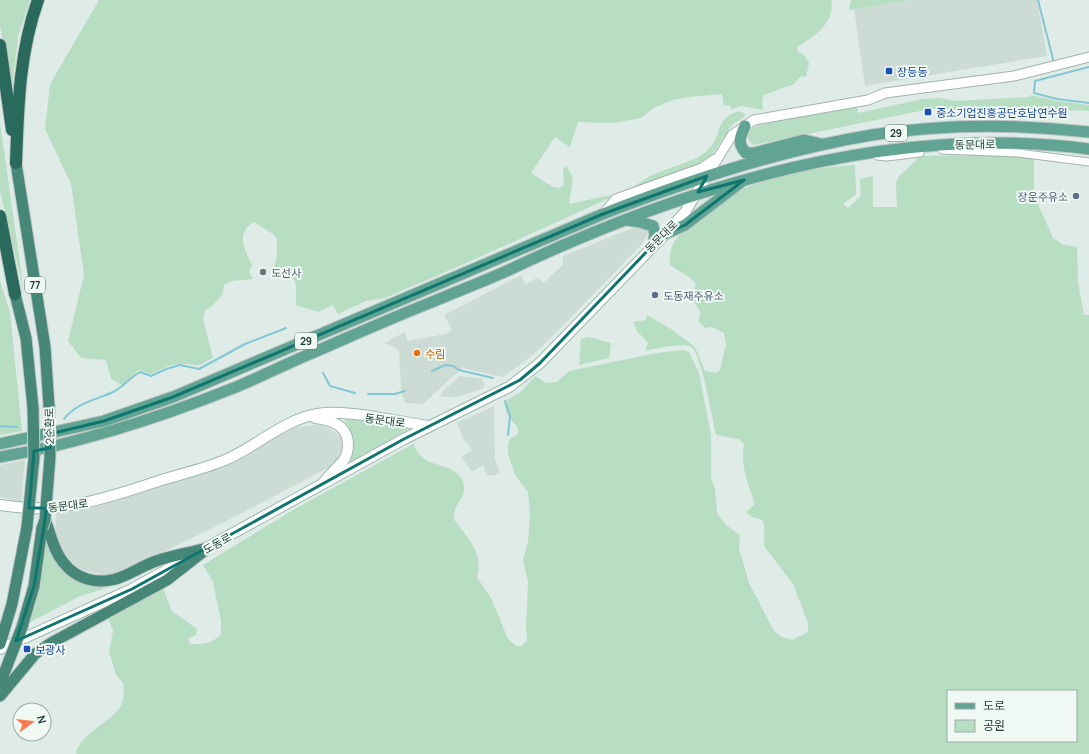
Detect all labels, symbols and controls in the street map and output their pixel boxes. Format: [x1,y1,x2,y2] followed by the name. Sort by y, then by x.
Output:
[897,64,927,79] place label: 장등동
[884,66,894,76] marker: 장등동
[936,105,1068,120] place label: 중소기업진흥공단호남연수원
[923,107,933,117] marker: 중소기업진흥공단호남연수원
[885,125,907,141] road number: 29
[955,136,995,152] street label: 동문대로
[1017,189,1068,204] place label: 장운주유소
[1071,191,1081,201] marker: 장운주유소
[641,216,681,256] street label: 동문대로
[271,265,301,280] place label: 도선사
[258,267,268,277] marker: 도선사
[25,277,45,293] road number: 77
[663,288,724,303] place label: 도동재주유소
[650,290,660,300] marker: 도동재주유소
[295,333,317,349] road number: 29
[425,346,445,361] place label: 수림
[412,348,422,358] marker: 수림
[41,408,57,444] street label: 2순환로
[364,410,406,430] street label: 동문대로
[47,495,89,515] street label: 동문대로
[200,529,234,557] street label: 도동로
[35,642,65,657] place label: 보광사
[22,644,32,654] marker: 보광사
[947,690,1077,742] legend
[983,697,1005,714] text: 도로
[12,702,52,742] north arrow
[34,714,50,725] text: N
[983,717,1005,734] text: 공원

